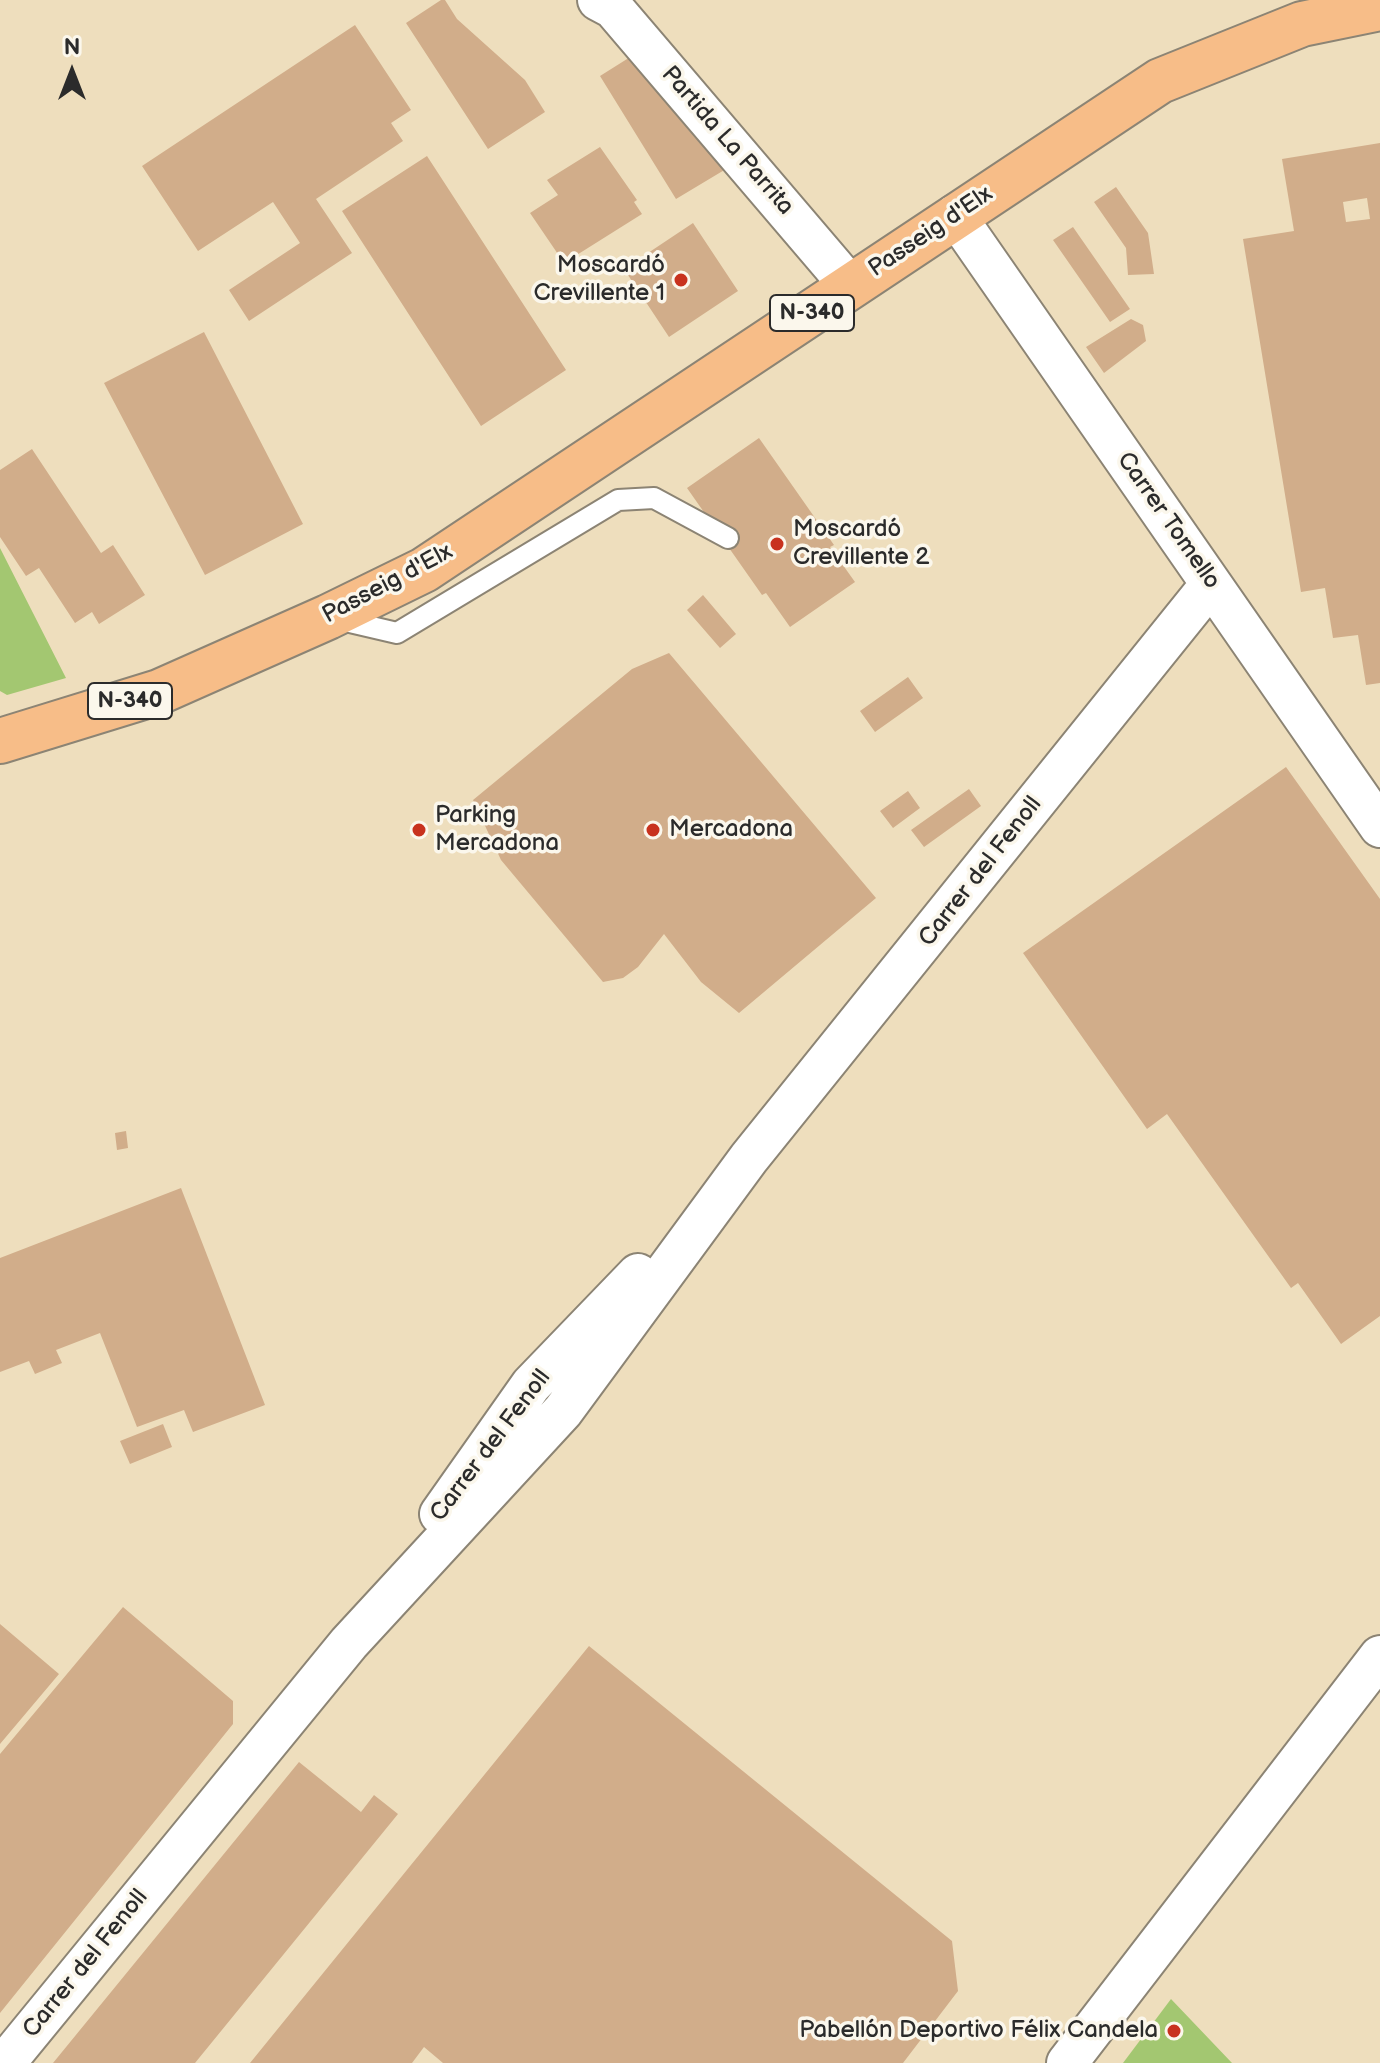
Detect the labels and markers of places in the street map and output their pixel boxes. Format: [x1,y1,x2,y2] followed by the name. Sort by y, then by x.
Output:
[534,252,665,308] place label: Moscardó Crevillente 1
[672,271,690,289] marker: Moscardó Crevillente 1
[793,516,929,572] place label: Moscardó Crevillente 2
[768,535,786,553] marker: Moscardó Crevillente 2
[435,802,559,858] place label: Parking Mercadona
[669,816,793,844] place label: Mercadona
[410,821,428,839] marker: Parking Mercadona
[644,821,662,839] marker: Mercadona
[799,2017,1158,2045] place label: Pabellón Deportivo Félix Candela
[1165,2022,1183,2040] marker: Pabellón Deportivo Félix Candela

